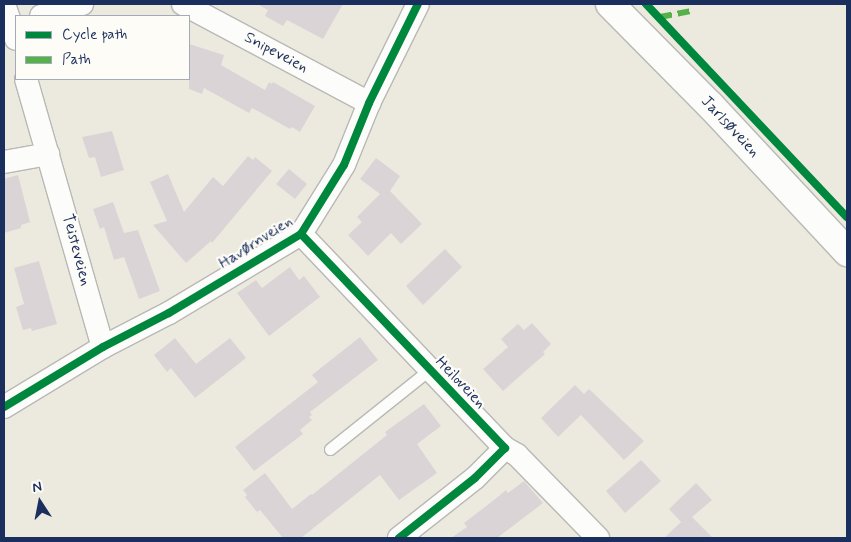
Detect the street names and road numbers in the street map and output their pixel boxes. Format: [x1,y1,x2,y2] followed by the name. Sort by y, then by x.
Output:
[241,28,311,78] street label: Snipeveien
[697,92,763,162] street label: Jarlsøveien
[57,212,95,288] street label: Teisteveien
[216,212,296,274] street label: Havørnveien
[431,353,489,413] street label: Heiloveien

